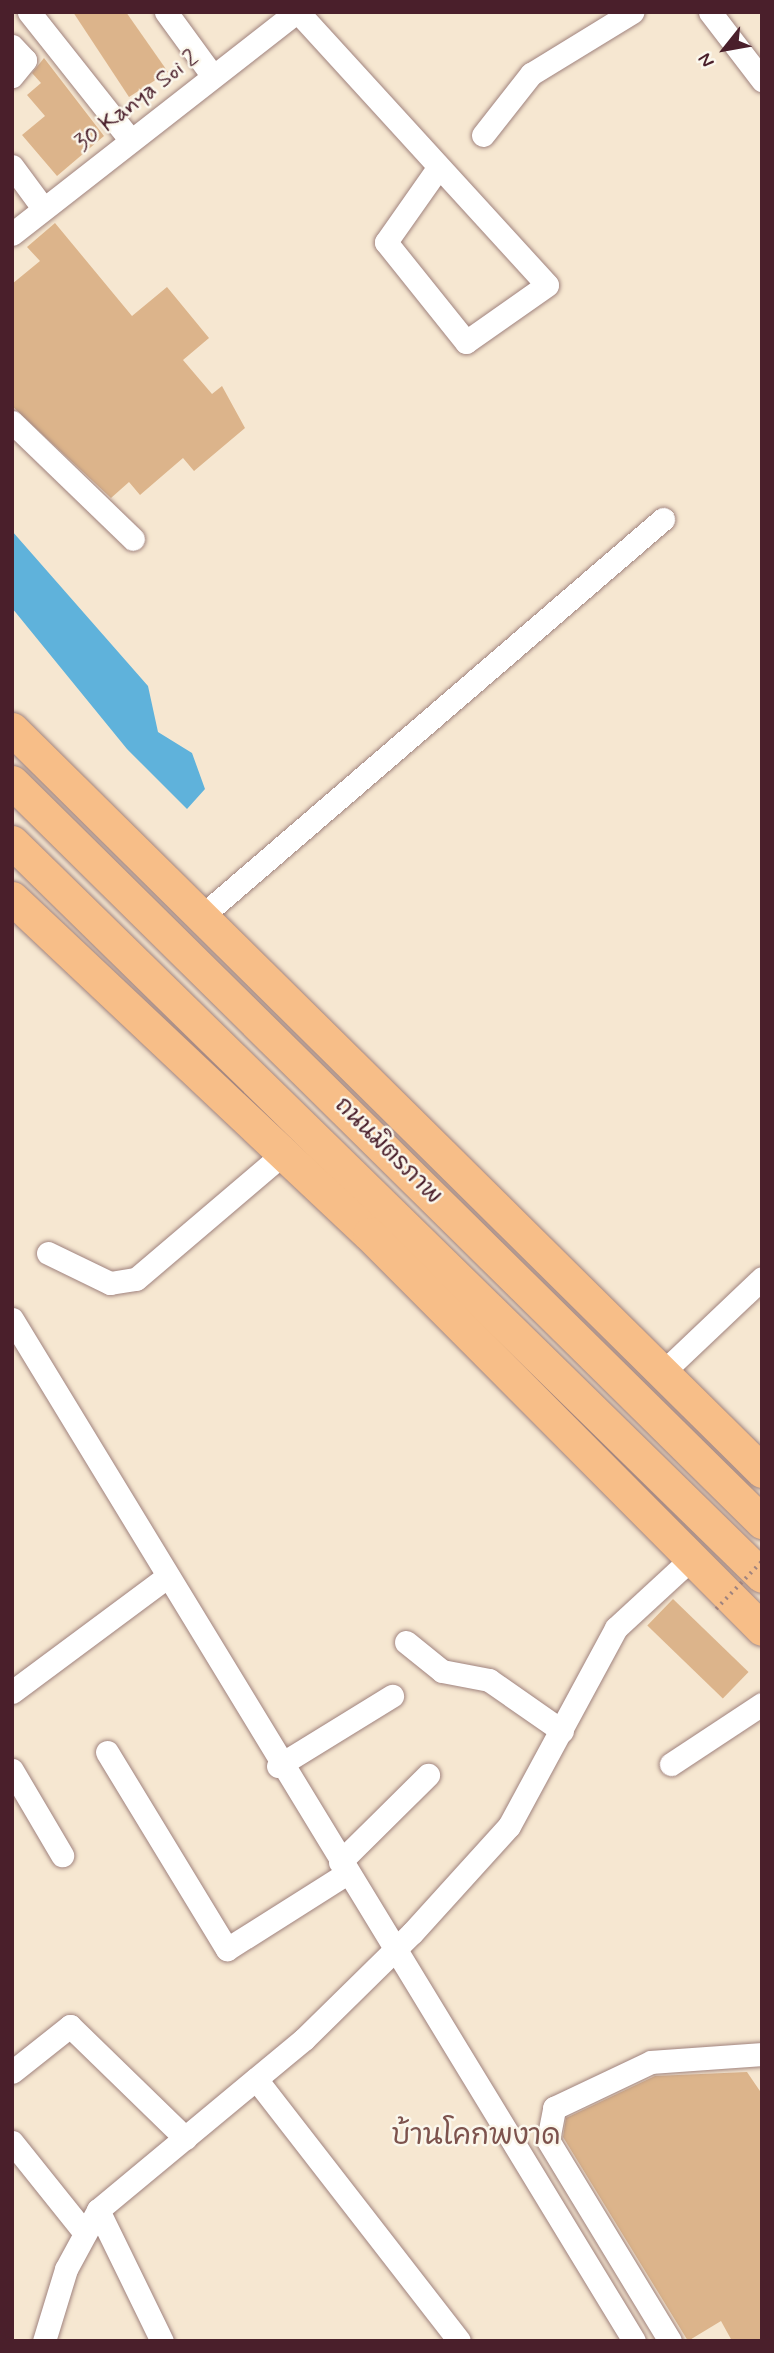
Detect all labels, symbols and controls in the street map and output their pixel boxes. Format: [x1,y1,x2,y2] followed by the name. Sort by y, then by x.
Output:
[690,14,760,84] north arrow
[69,43,205,159] street label: 30 Kanya Soi 2
[693,48,721,72] text: N
[328,1091,448,1211] street label: ถนนมิตรภาพ
[392,2120,560,2154] district label: บ้านโคกพงาด

